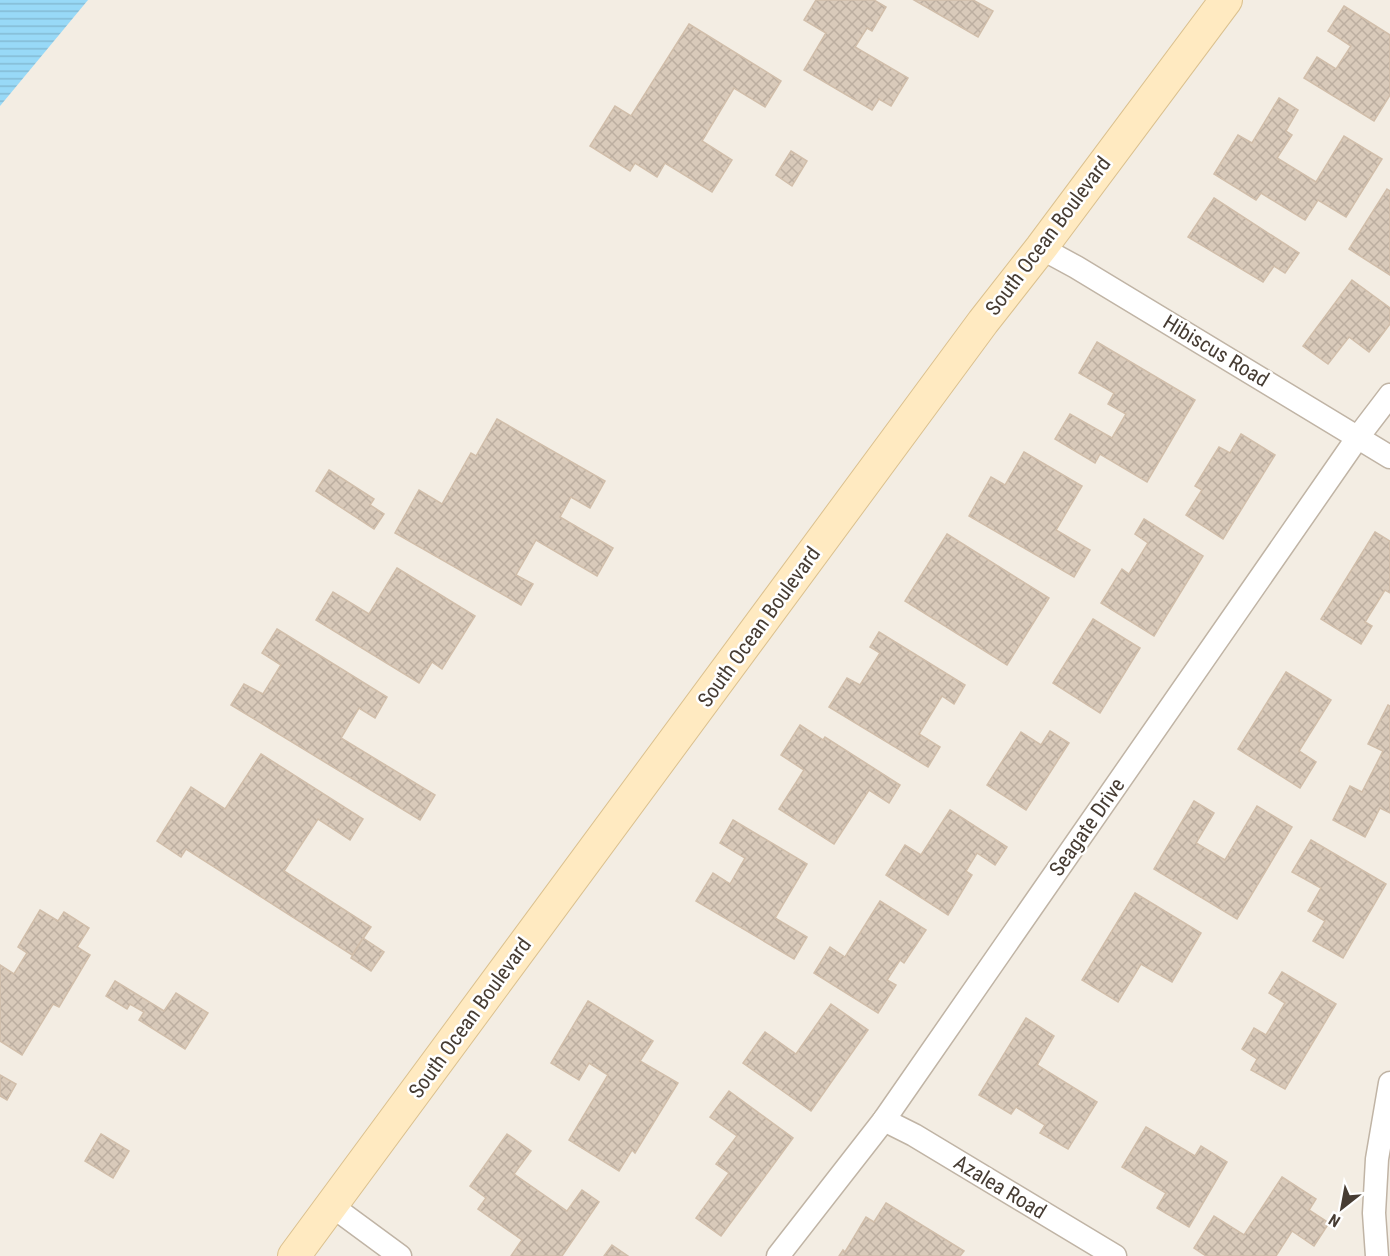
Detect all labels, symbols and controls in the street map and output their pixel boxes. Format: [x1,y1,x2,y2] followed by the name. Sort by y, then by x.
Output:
[981,152,1115,320] street label: South Ocean Boulevard
[1159,310,1273,392] street label: Hibiscus Road
[693,542,825,712] street label: South Ocean Boulevard
[1044,773,1130,881] street label: Seagate Drive
[404,933,536,1103] street label: South Ocean Boulevard
[950,1150,1050,1224] street label: Azalea Road
[1312,1178,1372,1238] north arrow
[1325,1210,1344,1231] text: N

